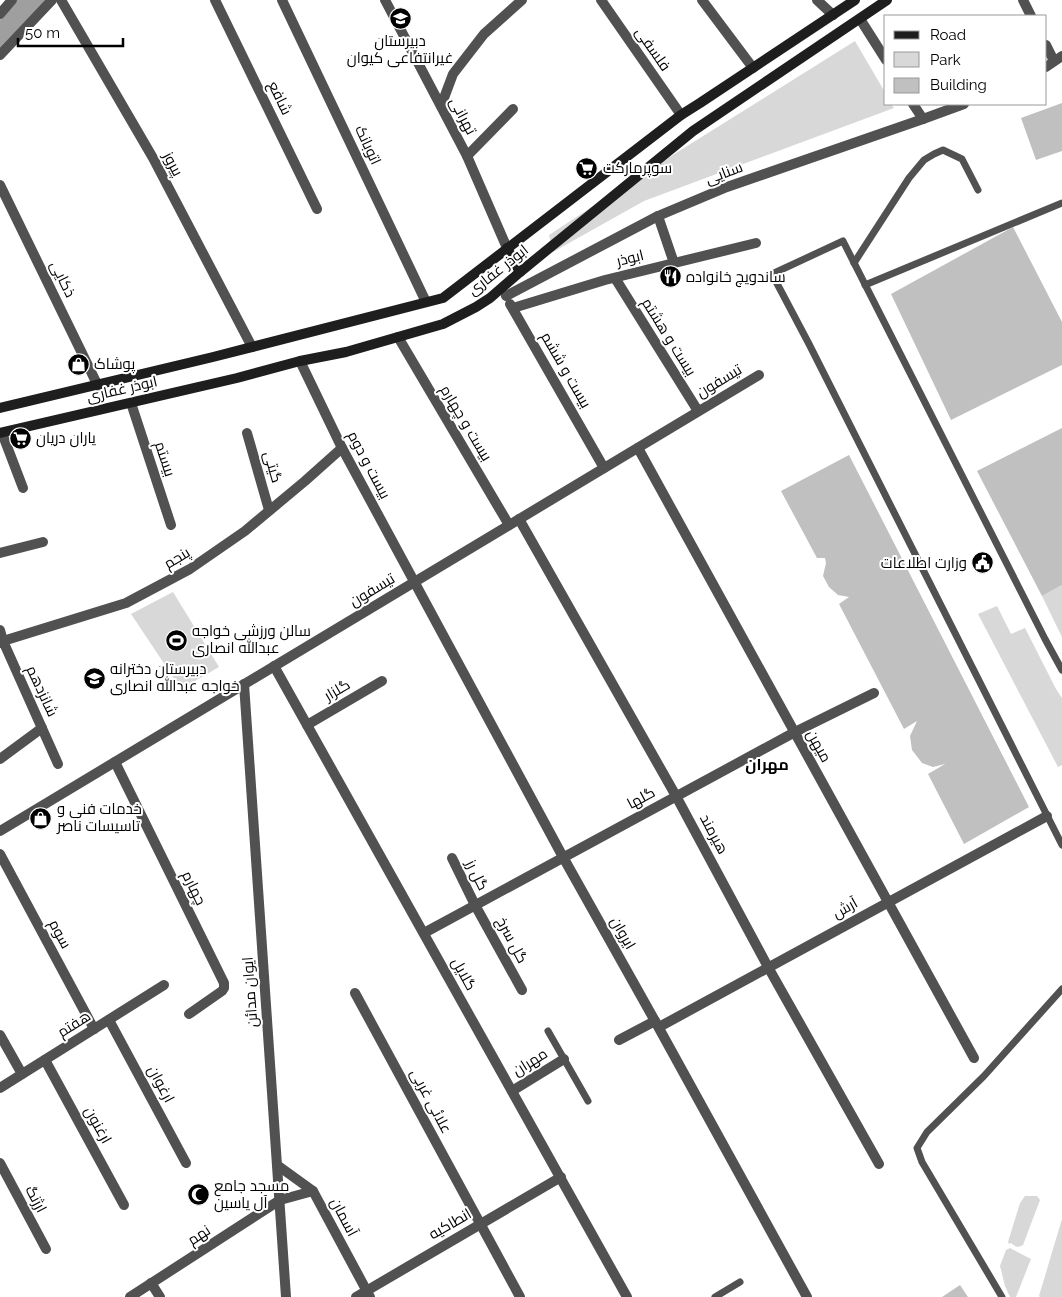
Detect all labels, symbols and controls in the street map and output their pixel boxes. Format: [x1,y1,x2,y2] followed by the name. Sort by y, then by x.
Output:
[388,6,412,30] school or university icon: دبیرستان غیرانتفاعی کیوان
[18,15,122,47] scale bar
[884,15,1047,105] legend
[25,24,60,42] text: 50 m
[631,24,675,75] street label: فلسفی
[930,26,966,44] text: Road
[347,32,453,68] place label: دبیرستان غیرانتفاعی کیوان
[930,51,961,69] text: Park
[930,76,987,94] text: Building
[262,78,296,119] street label: شافع
[445,94,480,138] street label: تهرانی
[351,122,385,168] street label: اتوبانک
[158,148,187,180] street label: پیروز
[575,156,599,180] supermarket icon: سوپرمارکت
[703,158,746,189] street label: سنایی
[603,159,672,178] place label: سوپرمارکت
[464,241,533,300] street label: ابوذر غفاری
[613,246,646,270] street label: ابوذر
[46,258,79,301] street label: ذکایی
[658,265,682,289] restaurant icon: ساندویچ خانواده
[686,268,786,288] place label: ساندویچ خانواده
[637,295,700,380] street label: بیست و هشتم
[536,329,595,412] street label: بیست و ششم
[66,352,90,376] shop icon: پوشاک
[94,355,135,374] place label: پوشاک
[693,361,745,402] street label: تیسفون
[85,372,159,407] street label: ابوذر غفاری
[435,382,496,465] street label: بیست و چهارم
[8,426,32,450] supermarket icon: یاران دریان
[343,428,394,502] street label: بیست و دوم
[36,429,96,448] place label: یاران دریان
[150,439,179,479] street label: بیستم
[259,449,286,485] street label: گیتی
[161,543,194,574] street label: پنجم
[971,551,995,575] public building icon: وزارت اطلاعات
[881,554,967,572] place label: وزارت اطلاعات
[346,570,398,611] street label: تیسفون
[192,622,311,658] place label: سالن ورزشی خواجه عبدالله انصاری
[164,628,188,652] sports icon: سالن ورزشی خواجه عبدالله انصاری
[110,660,239,696] place label: دبیرستان دخترانه خواجه عبدالله انصاری
[21,663,62,720] street label: شانزدهم
[82,666,106,690] school or university icon: دبیرستان دخترانه خواجه عبدالله انصاری
[320,675,353,705] street label: گلزار
[802,727,835,766] street label: میهن
[745,755,789,774] district label: مهران
[624,783,659,814] street label: گلها
[56,800,142,835] place label: خدمات فنی و تاسیسات ناصر
[29,806,53,830] shop icon: خدمات فنی و تاسیسات ناصر
[696,811,732,857] street label: هیرمند
[460,856,492,894] street label: گل رز
[177,868,210,909] street label: چهارم
[829,894,861,923] street label: آرش
[606,913,639,953] street label: ایروان
[491,914,532,967] street label: گل سرخ
[44,916,75,952] street label: سوم
[447,954,480,994] street label: گلایل
[239,956,262,1028] street label: ایوان مدائن
[54,1007,94,1042] street label: هفتم
[509,1044,551,1081] street label: مهران
[143,1062,178,1106] street label: ارغوان
[406,1066,456,1137] street label: علائی غربی
[80,1103,116,1147] street label: ارغنون
[214,1177,289,1213] place label: مسجد جامع آل یاسین
[21,1182,51,1216] street label: ارژنگ
[186,1183,210,1207] mosque icon: مسجد جامع آل یاسین
[326,1195,362,1240] street label: آسمان
[426,1205,474,1243] street label: انطاکیه
[184,1221,214,1250] street label: نهم

